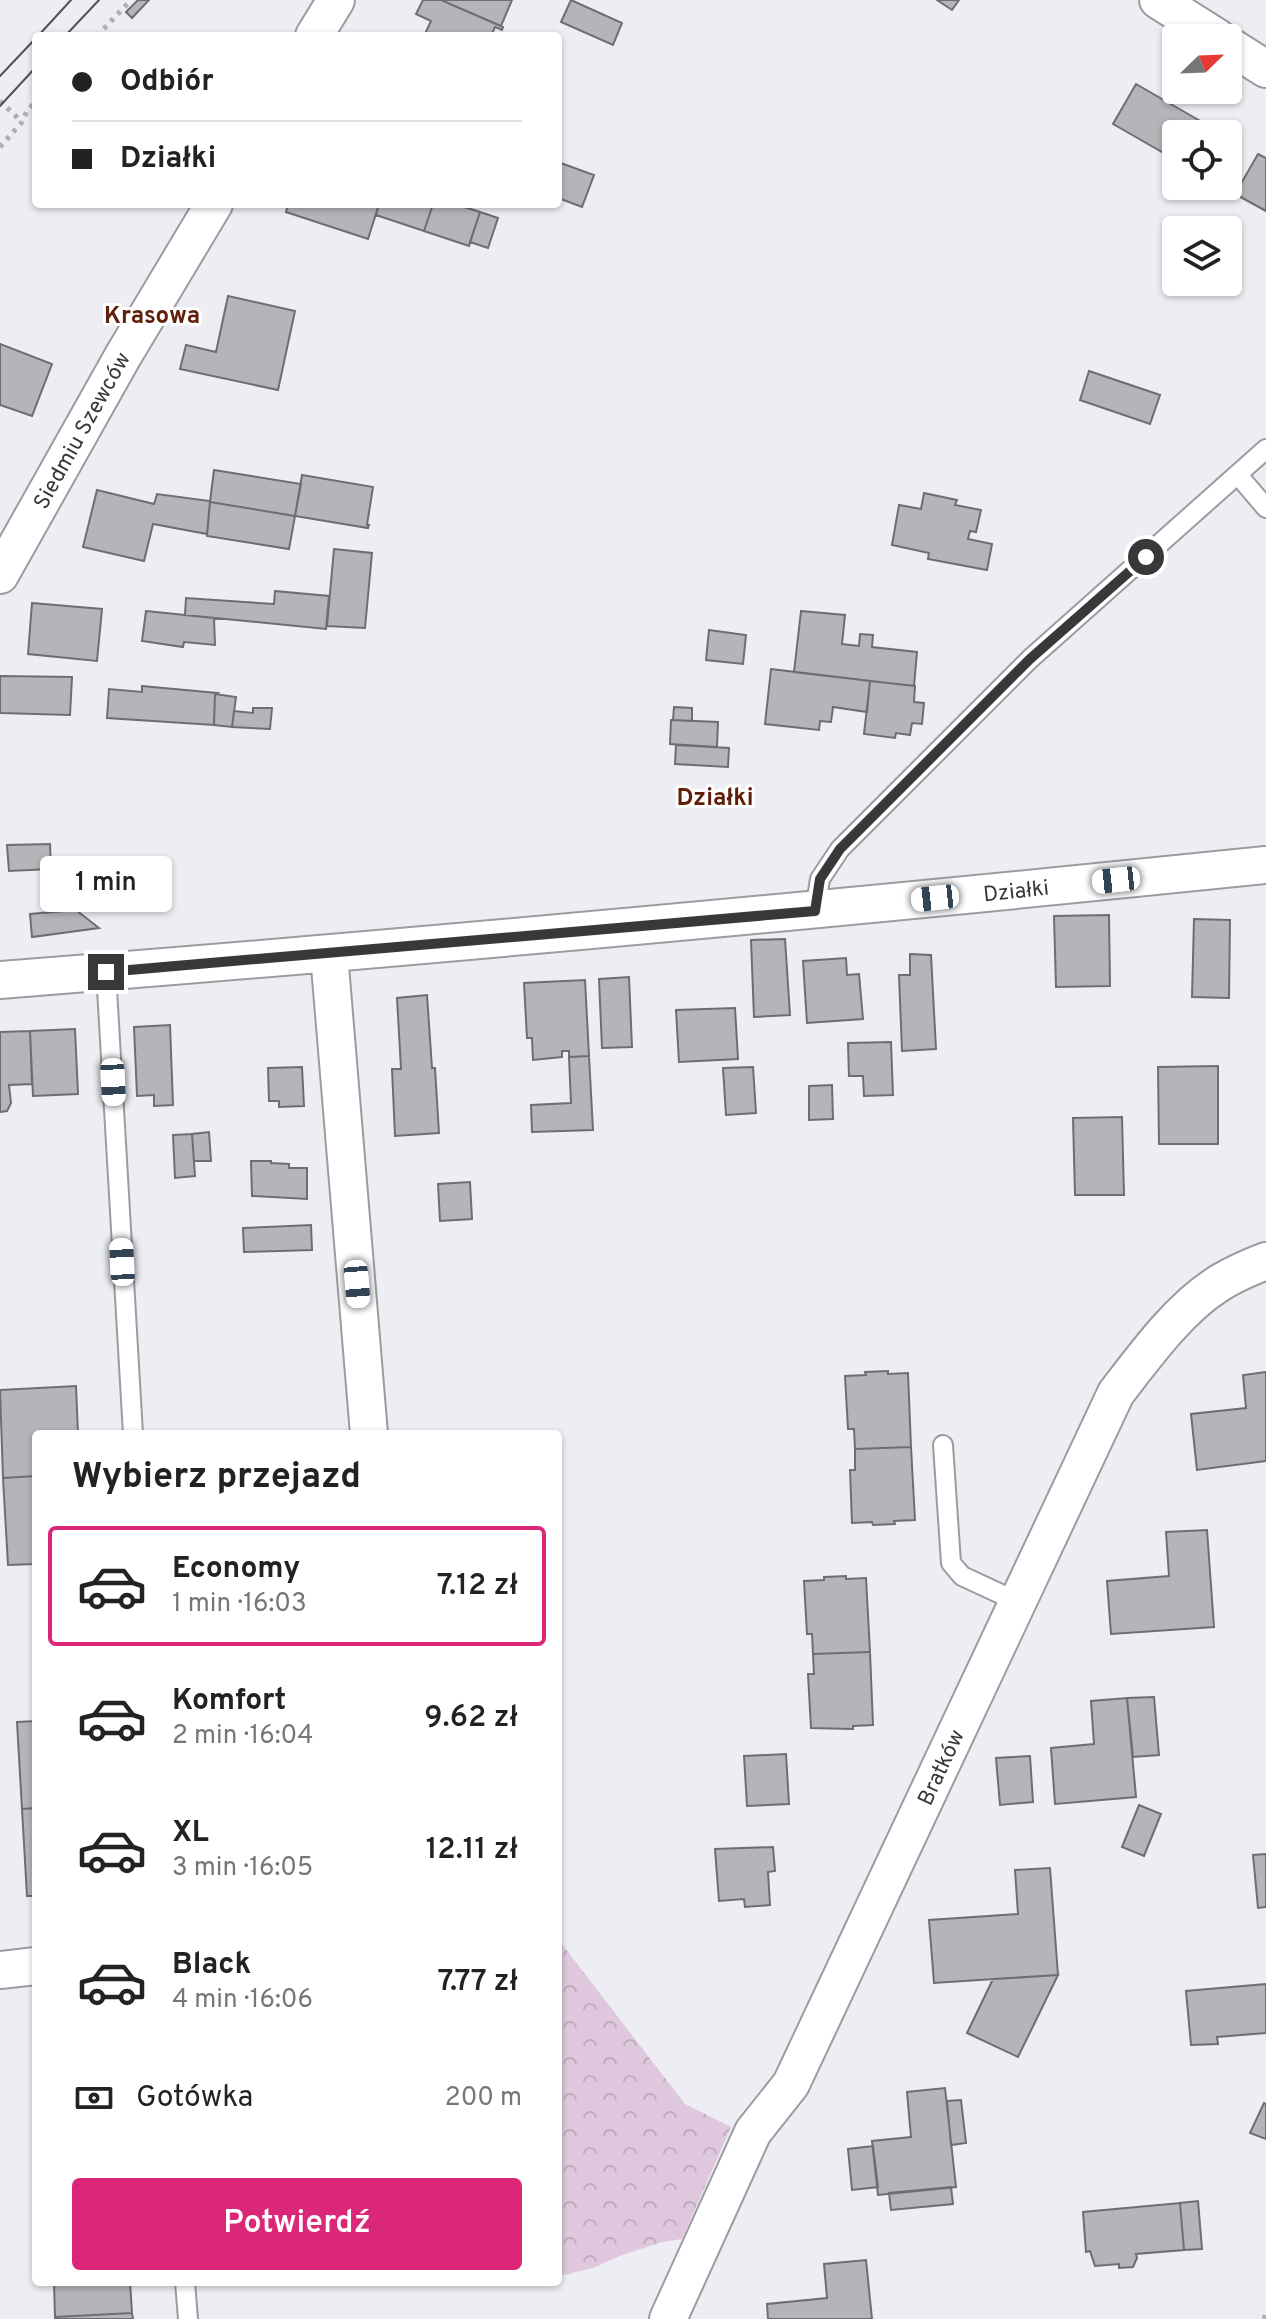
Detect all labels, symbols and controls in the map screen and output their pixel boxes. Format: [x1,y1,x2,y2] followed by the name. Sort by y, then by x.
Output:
[1162,24,1242,104] north arrow
[1162,24,1242,296] map controls
[120,64,214,101] text: Odbiór
[1162,120,1242,200] button: locate
[120,141,216,178] text: Działki
[1162,216,1242,296] button: layers
[104,302,200,332] district label: Krasowa
[29,348,138,515] street label: Siedmiu Szewców
[1128,539,1164,575] route start
[676,784,754,814] district label: Działki
[40,856,172,912] callout: 1 min
[1091,866,1141,894] car
[75,867,137,900] text: 1 min
[982,876,1050,909] street label: Działki
[910,884,960,912] car
[88,954,124,990] route end
[100,1057,126,1107] car
[109,1237,135,1287] car
[343,1259,371,1309] car
[72,1455,361,1501] text: Wybierz przejazd
[76,1550,148,1622] icon: car
[172,1551,300,1588] text: Economy
[437,1568,518,1605] text: 7.12 zł
[172,1588,307,1621] text: 1 min · 16:03
[76,1682,148,1754] icon: car
[172,1683,286,1720] text: Komfort
[424,1700,518,1737] text: 9.62 zł
[172,1720,313,1753] text: 2 min · 16:04
[913,1726,972,1810] street label: Bratków
[76,1814,148,1886] icon: car
[172,1815,209,1852] text: XL
[426,1832,518,1869] text: 12.11 zł
[172,1852,313,1885] text: 3 min · 16:05
[76,1946,148,2018] icon: car
[172,1947,251,1984] text: Black
[438,1964,518,2001] text: 7.77 zł
[172,1984,313,2017] text: 4 min · 16:06
[72,2076,116,2120] icon: cash
[136,2080,253,2117] text: Gotówka
[445,2082,522,2115] text: 200 m
[72,2178,522,2270] button: Potwierdź

